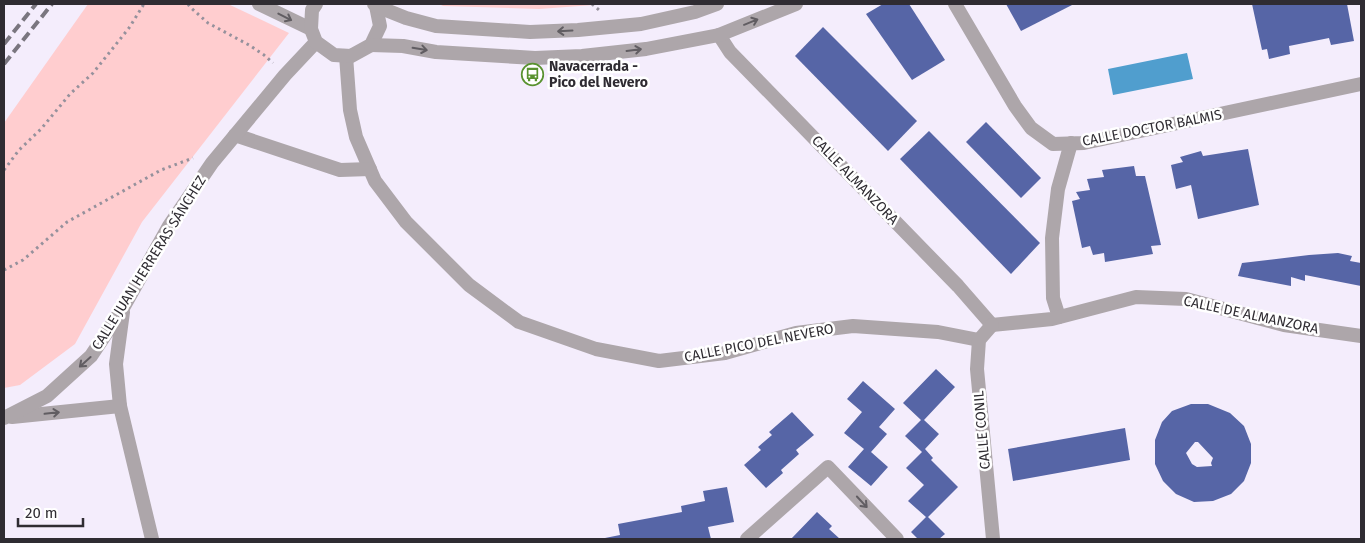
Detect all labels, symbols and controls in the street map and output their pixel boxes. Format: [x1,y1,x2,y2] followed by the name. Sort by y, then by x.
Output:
[277,12,292,22] one-way arrow
[743,17,758,26] one-way arrow
[558,26,574,35] one-way arrow
[411,44,427,54] one-way arrow
[626,45,642,55] one-way arrow
[549,58,648,91] place label: Navacerrada - Pico del Nevero
[521,62,545,86] bus stop icon: Navacerrada - Pico del Nevero
[1081,106,1224,150] street label: CALLE DOCTOR BALMIS
[808,132,902,228] street label: CALLE ALMANZORA
[87,172,210,353] street label: CALLE JUAN HERRERAS SÁNCHEZ
[1182,292,1320,338] street label: CALLE DE ALMANZORA
[683,320,835,366] street label: CALLE PICO DEL NEVERO
[78,356,91,368] one-way arrow
[970,390,994,470] street label: CALLE CONIL
[44,408,60,418] one-way arrow
[18,496,82,528] scale bar
[856,496,868,508] one-way arrow
[25,504,58,522] text: 20 m

